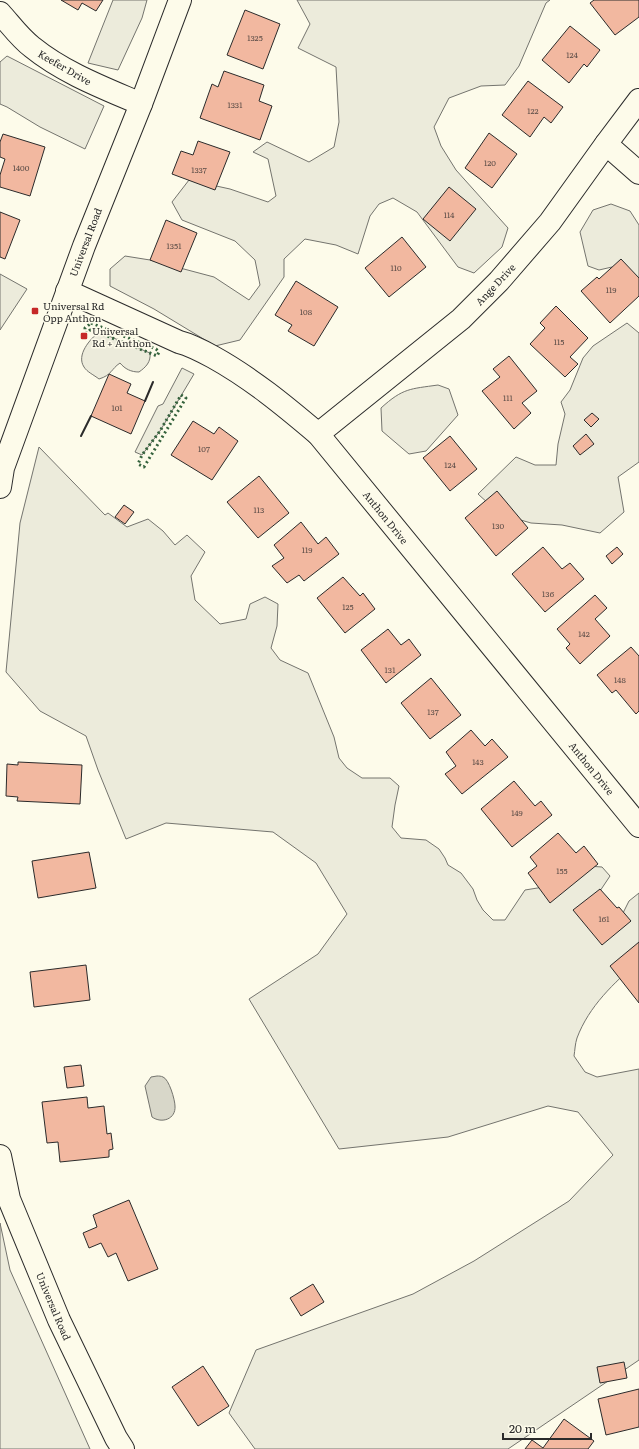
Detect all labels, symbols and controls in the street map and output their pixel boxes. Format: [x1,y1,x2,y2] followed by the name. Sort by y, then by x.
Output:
[247,32,263,43] house number: 1325
[35,46,95,88] street label: Keefer Drive
[566,49,578,60] house number: 124
[228,99,243,110] house number: 1331
[527,105,539,116] house number: 122
[484,157,496,168] house number: 120
[13,162,30,173] house number: 1400
[191,164,207,175] house number: 1337
[65,205,105,279] street label: Universal Road
[444,209,455,220] house number: 114
[167,240,182,251] house number: 1351
[472,260,518,308] street label: Ange Drive
[390,262,402,273] house number: 110
[606,284,616,295] house number: 119
[43,298,104,325] place label: Universal Rd Opp Anthon
[30,306,40,316] marker: Universal Rd Opp Anthon
[300,306,313,317] house number: 108
[92,323,152,350] place label: Universal Rd + Anthon
[79,331,89,341] marker: Universal Rd + Anthon
[554,336,564,347] house number: 115
[503,392,514,403] house number: 111
[111,402,123,413] house number: 101
[198,443,210,454] house number: 107
[444,459,456,470] house number: 124
[360,487,412,547] street label: Anthon Drive
[254,504,264,515] house number: 113
[492,520,504,531] house number: 130
[302,544,312,555] house number: 119
[542,588,555,599] house number: 136
[342,601,354,612] house number: 125
[578,628,590,639] house number: 142
[385,664,396,675] house number: 131
[614,674,626,685] house number: 148
[427,706,439,717] house number: 137
[566,738,618,798] street label: Anthon Drive
[472,756,484,767] house number: 143
[511,807,523,818] house number: 149
[556,865,568,876] house number: 155
[599,913,610,924] house number: 161
[33,1270,75,1342] street label: Universal Road
[503,1415,591,1441] scale bar
[509,1419,536,1437] text: 20 m

